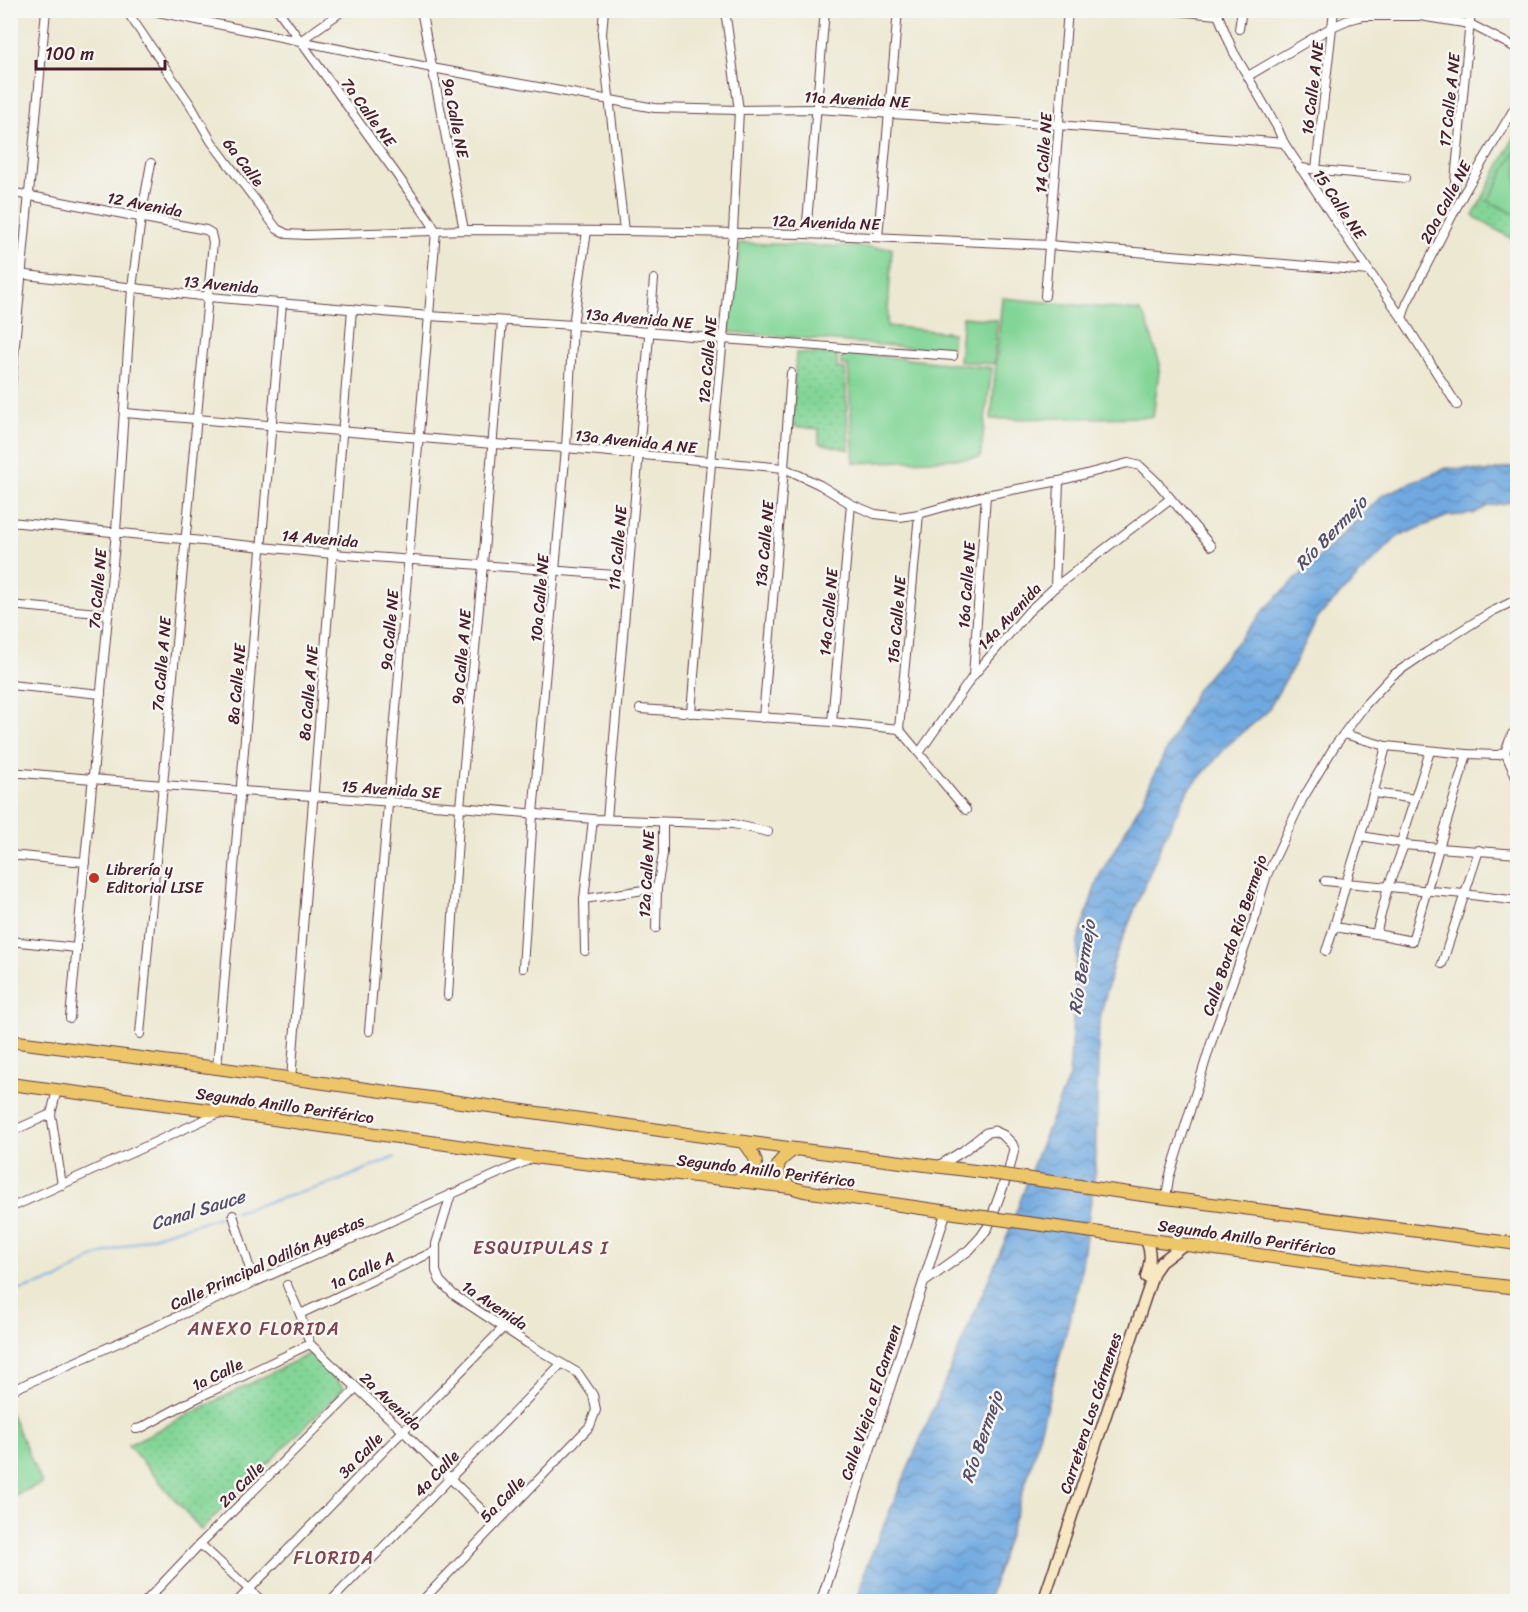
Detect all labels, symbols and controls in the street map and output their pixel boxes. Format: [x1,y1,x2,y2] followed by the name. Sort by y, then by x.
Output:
[36,33,165,71] scale bar
[45,38,94,70] text: 100 m
[1292,38,1333,137] street label: 16 Calle A NE
[1430,51,1469,148] street label: 17 Calle A NE
[333,71,405,154] street label: 7a Calle NE
[434,75,478,162] street label: 9a Calle NE
[803,82,912,117] street label: 11a Avenida NE
[1026,111,1061,194] street label: 14 Calle NE
[215,131,272,194] street label: 6a Calle
[1411,154,1480,249] street label: 20a Calle NE
[1305,163,1375,247] street label: 15 Calle NE
[105,183,185,226] street label: 12 Avenida
[771,206,882,239] street label: 12a Avenida NE
[182,267,260,302] street label: 13 Avenida
[584,299,695,338] street label: 13a Avenida NE
[689,314,726,405] street label: 12a Calle NE
[574,421,699,462] street label: 13a Avenida A NE
[1287,486,1377,578] water label: Río Bermejo
[746,498,783,589] street label: 13a Calle NE
[599,503,636,592] street label: 11a Calle NE
[280,521,359,556] street label: 14 Avenida
[949,539,984,630] street label: 16a Calle NE
[80,547,116,630] street label: 7a Calle NE
[521,552,558,643] street label: 10a Calle NE
[810,566,847,657] street label: 14a Calle NE
[878,574,915,665] street label: 15a Calle NE
[970,575,1049,657] street label: 14a Avenida
[372,587,408,672] street label: 9a Calle NE
[443,607,480,706] street label: 9a Calle A NE
[143,614,180,713] street label: 7a Calle A NE
[219,641,255,726] street label: 8a Calle NE
[290,643,327,742] street label: 8a Calle A NE
[340,772,443,808] street label: 15 Avenida SE
[630,829,663,918] street label: 12a Calle NE
[1193,851,1276,1020] street label: Calle Bordo Río Bermejo
[106,855,204,902] place label: Librería y Editorial LISE
[87,871,101,885] marker: Librería y Editorial LISE
[1059,916,1106,1016] water label: Río Bermejo
[194,1079,376,1132] street label: Segundo Anillo Periférico
[675,1145,857,1196] street label: Segundo Anillo Periférico
[147,1180,251,1239] water label: Canal Sauce
[165,1206,370,1319] street label: Calle Principal Odilón Ayestas
[1156,1211,1338,1264] street label: Segundo Anillo Periférico
[473,1232,609,1264] district label: ESQUIPULAS I
[325,1243,399,1298] street label: 1a Calle A
[456,1272,534,1338] street label: 1a Avenida
[187,1313,340,1345] district label: ANEXO FLORIDA
[832,1320,909,1484] street label: Calle Vieja a El Carmen
[1051,1328,1130,1497] street label: Carretera Los Cármenes
[187,1349,248,1399] street label: 1a Calle
[353,1364,429,1438] street label: 2a Avenida
[951,1385,1013,1487] water label: Río Bermejo
[331,1425,390,1485] street label: 3a Calle
[406,1443,467,1504] street label: 4a Calle
[211,1454,272,1515] street label: 2a Calle
[472,1469,533,1530] street label: 5a Calle
[294,1542,374,1574] district label: FLORIDA

